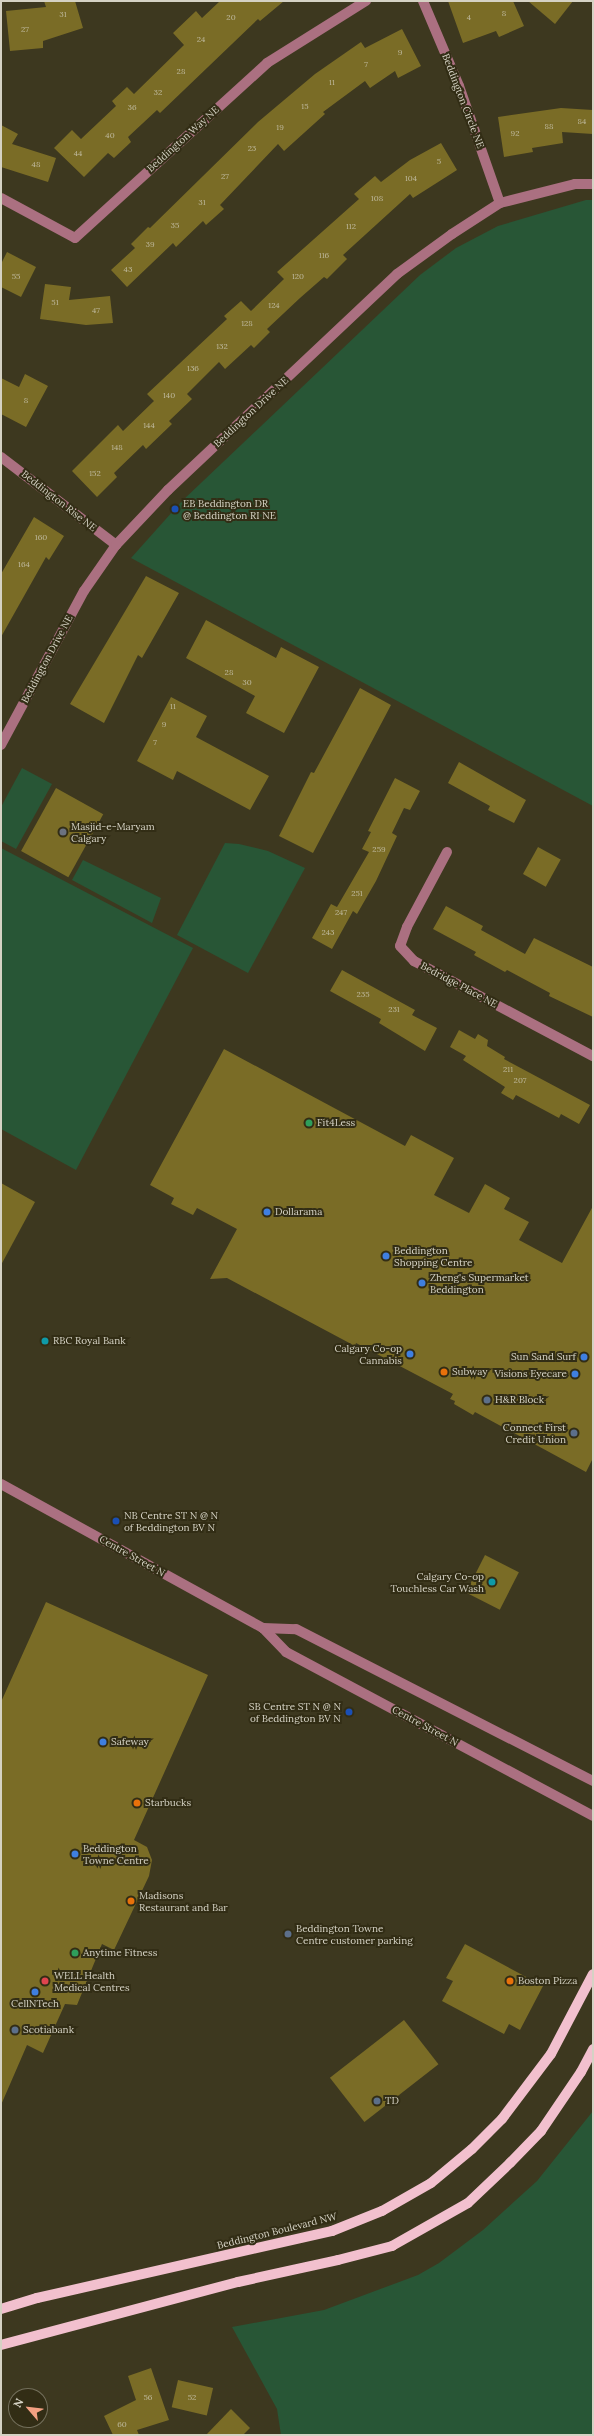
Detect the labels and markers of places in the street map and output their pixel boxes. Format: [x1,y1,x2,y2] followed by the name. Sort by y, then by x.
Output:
[183,497,276,520] place label: EB Beddington DR @ Beddington RI NE
[170,504,180,514] marker: EB Beddington DR @ Beddington RI NE
[71,820,155,844] place label: Masjid-e-Maryam Calgary
[58,827,68,837] marker: Masjid-e-Maryam Calgary
[317,1117,355,1129] place label: Fit4Less
[304,1118,314,1128] marker: Fit4Less
[275,1206,322,1218] place label: Dollarama
[262,1207,272,1217] marker: Dollarama
[394,1244,472,1268] place label: Beddington Shopping Centre
[381,1251,391,1261] marker: Beddington Shopping Centre
[430,1271,529,1294] place label: Zheng's Supermarket Beddington
[417,1278,427,1288] marker: Zheng's Supermarket Beddington
[53,1335,126,1347] place label: RBC Royal Bank
[40,1336,50,1346] marker: RBC Royal Bank
[334,1342,402,1366] place label: Calgary Co-op Cannabis
[405,1349,415,1359] marker: Calgary Co-op Cannabis
[511,1351,576,1363] place label: Sun Sand Surf
[579,1352,589,1362] marker: Sun Sand Surf
[452,1366,488,1378] place label: Subway
[439,1367,449,1377] marker: Subway
[494,1368,567,1380] place label: Visions Eyecare
[570,1369,580,1379] marker: Visions Eyecare
[495,1394,544,1406] place label: H&R Block
[482,1395,492,1405] marker: H&R Block
[503,1421,566,1444] place label: Connect First Credit Union
[569,1428,579,1438] marker: Connect First Credit Union
[124,1509,218,1532] place label: NB Centre ST N @ N of Beddington BV N
[111,1516,121,1526] marker: NB Centre ST N @ N of Beddington BV N
[390,1570,484,1594] place label: Calgary Co-op Touchless Car Wash
[487,1577,497,1587] marker: Calgary Co-op Touchless Car Wash
[249,1700,341,1724] place label: SB Centre ST N @ N of Beddington BV N
[344,1707,354,1717] marker: SB Centre ST N @ N of Beddington BV N
[111,1736,149,1748] place label: Safeway
[98,1737,108,1747] marker: Safeway
[145,1797,191,1809] place label: Starbucks
[132,1798,142,1808] marker: Starbucks
[83,1842,149,1866] place label: Beddington Towne Centre
[70,1849,80,1859] marker: Beddington Towne Centre
[139,1889,228,1912] place label: Madisons Restaurant and Bar
[126,1896,136,1906] marker: Madisons Restaurant and Bar
[296,1922,413,1946] place label: Beddington Towne Centre customer parking
[283,1929,293,1939] marker: Beddington Towne Centre customer parking
[83,1947,157,1959] place label: Anytime Fitness
[70,1948,80,1958] marker: Anytime Fitness
[54,1969,130,1992] place label: WELL Health Medical Centres
[39,1975,51,1987] marker: WELL Health Medical Centres
[518,1975,577,1987] place label: Boston Pizza
[505,1976,515,1986] marker: Boston Pizza
[30,1987,40,1997] marker: CellNTech
[11,1998,59,2010] place label: CellNTech
[23,2024,74,2036] place label: Scotiabank
[10,2025,20,2035] marker: Scotiabank
[385,2095,399,2107] place label: TD
[372,2096,382,2106] marker: TD

